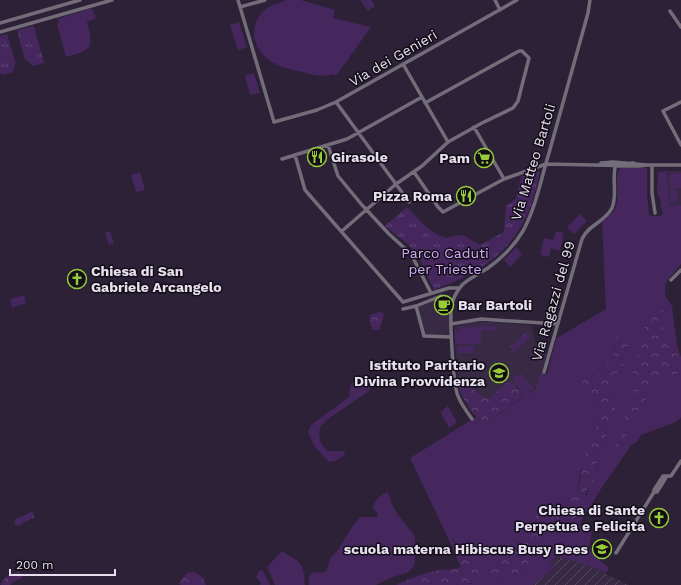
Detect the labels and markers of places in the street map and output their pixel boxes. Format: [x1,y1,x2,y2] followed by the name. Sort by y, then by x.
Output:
[306,146,328,168] restaurant icon: Girasole
[473,147,495,169] supermarket icon: Pam
[331,149,388,165] place label: Girasole
[439,150,470,166] place label: Pam
[455,185,477,207] restaurant icon: Pizza Roma
[373,188,453,204] place label: Pizza Roma
[91,263,222,295] place label: Chiesa di San Gabriele Arcangelo
[66,268,88,290] church icon: Chiesa di San Gabriele Arcangelo
[433,294,455,316] cafe icon: Bar Bartoli
[458,297,532,313] place label: Bar Bartoli
[354,357,486,389] place label: Istituto Paritario Divina Provvidenza
[488,362,510,384] school or university icon: Istituto Paritario Divina Provvidenza
[515,502,646,534] place label: Chiesa di Sante Perpetua e Felicita
[648,507,670,529] church icon: Chiesa di Sante Perpetua e Felicita
[591,538,613,560] school or university icon: scuola materna Hibiscus Busy Bees
[344,541,589,557] place label: scuola materna Hibiscus Busy Bees

